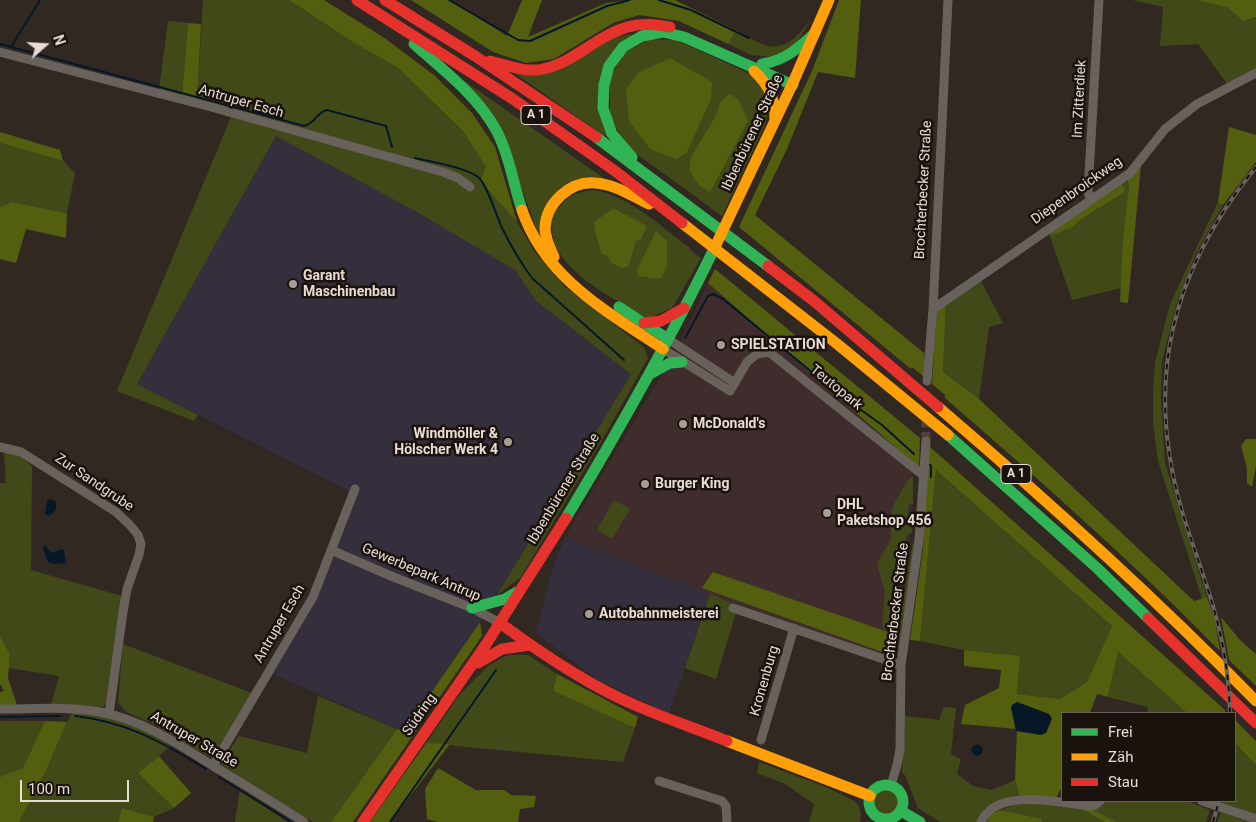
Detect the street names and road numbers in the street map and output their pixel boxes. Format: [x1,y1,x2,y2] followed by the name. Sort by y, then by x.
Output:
[1070,59,1090,139] street label: Im Zitterdiek
[719,72,787,194] street label: Ibbenbürener Straße
[197,82,285,122] street label: Antruper Esch
[521,106,551,124] road number: A 1
[912,120,936,260] street label: Brochterbecker Straße
[1028,153,1126,229] street label: Diepenbroickweg
[806,362,866,414] street label: Teutopark
[524,430,604,548] street label: Ibbenbürener Straße
[51,450,137,516] street label: Zur Sandgrube
[1001,464,1031,484] road number: A 1
[359,540,483,606] street label: Gewerbepark Antrup
[879,542,913,682] street label: Brochterbecker Straße
[251,582,309,666] street label: Antruper Esch
[747,644,783,718] street label: Kronenburg
[399,691,441,739] street label: Südring
[147,708,241,772] street label: Antruper Straße

